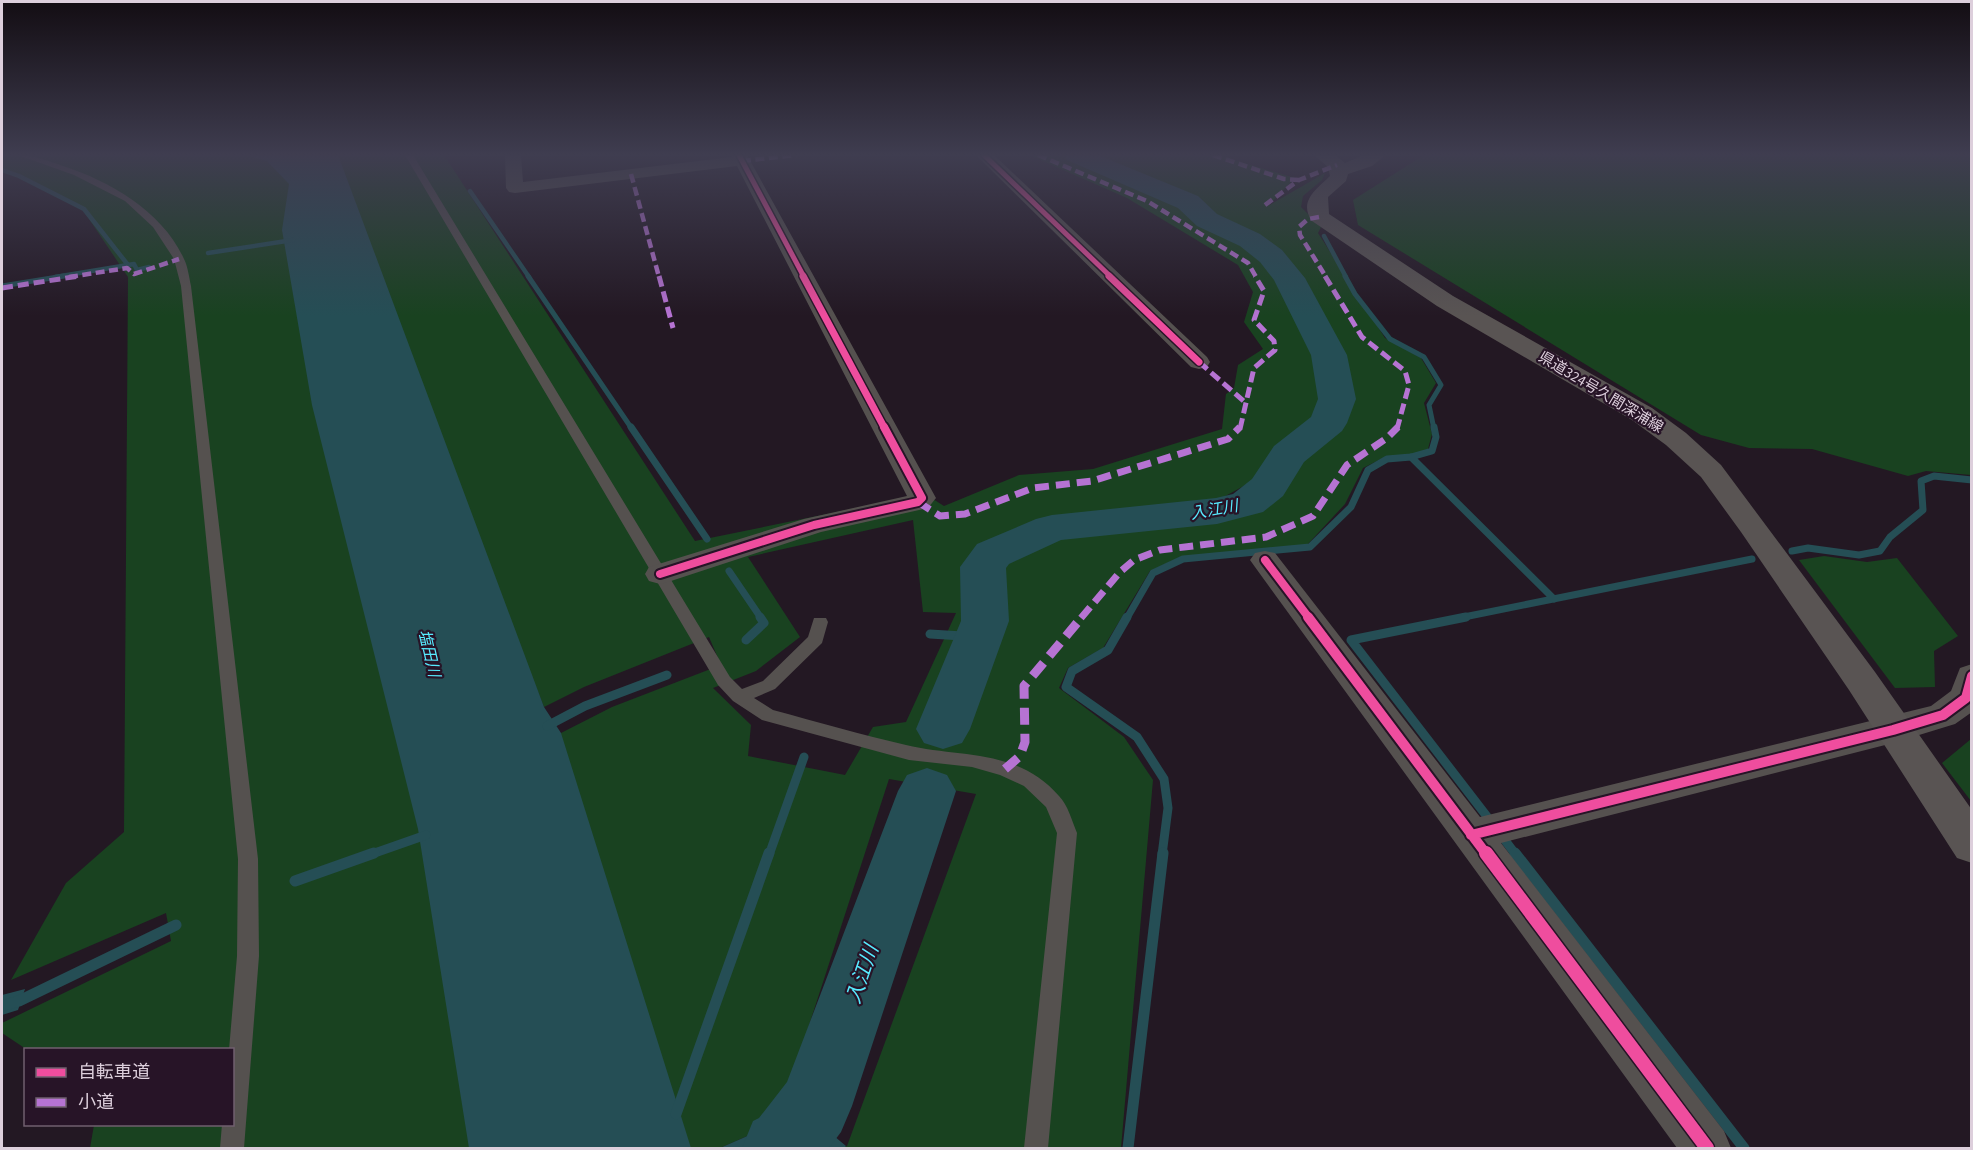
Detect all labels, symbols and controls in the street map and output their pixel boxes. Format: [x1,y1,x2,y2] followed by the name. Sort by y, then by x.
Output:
[1534,347,1667,438] street label: 県道324号久間深浦線
[1189,495,1242,525] water label: 入江川
[413,627,446,681] water label: 塩田川
[840,940,887,1007] water label: 入江川
[24,1048,234,1126] legend
[78,1060,150,1085] text: 自転車道
[78,1090,114,1115] text: 小道

